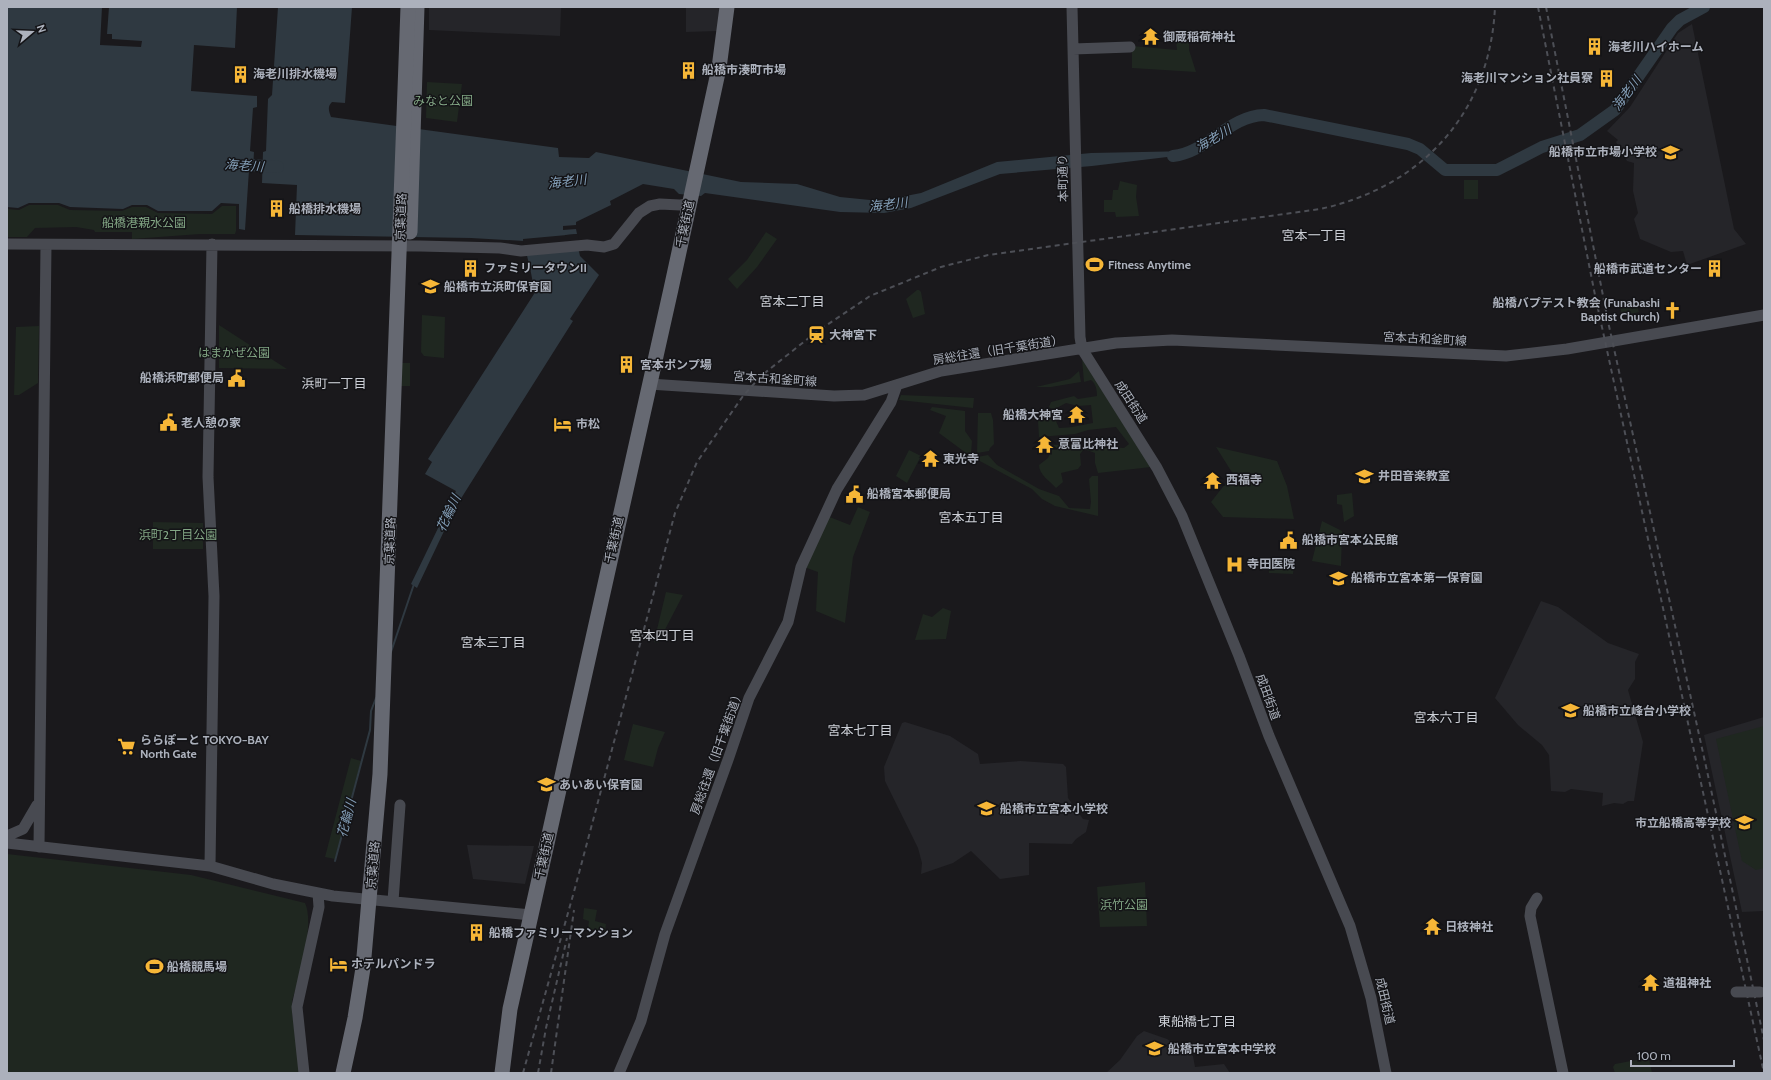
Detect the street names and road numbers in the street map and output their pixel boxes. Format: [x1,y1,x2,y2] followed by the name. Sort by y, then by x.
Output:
[1055,154,1070,202] street label: 本町通り
[392,193,409,241] street label: 京葉道路
[672,199,697,249] street label: 千葉街道
[1383,329,1467,348] street label: 宮本古和釜町線
[932,332,1064,367] street label: 房総往還（旧千葉街道）
[733,368,817,389] street label: 宮本古和釜町線
[1112,378,1151,426] street label: 成田街道
[601,515,626,565] street label: 千葉街道
[381,517,398,565] street label: 京葉道路
[1253,672,1284,722] street label: 成田街道
[687,687,746,816] street label: 房総往還（旧千葉街道）
[531,831,556,881] street label: 千葉街道
[363,840,382,890] street label: 京葉道路
[1373,976,1398,1026] street label: 成田街道

